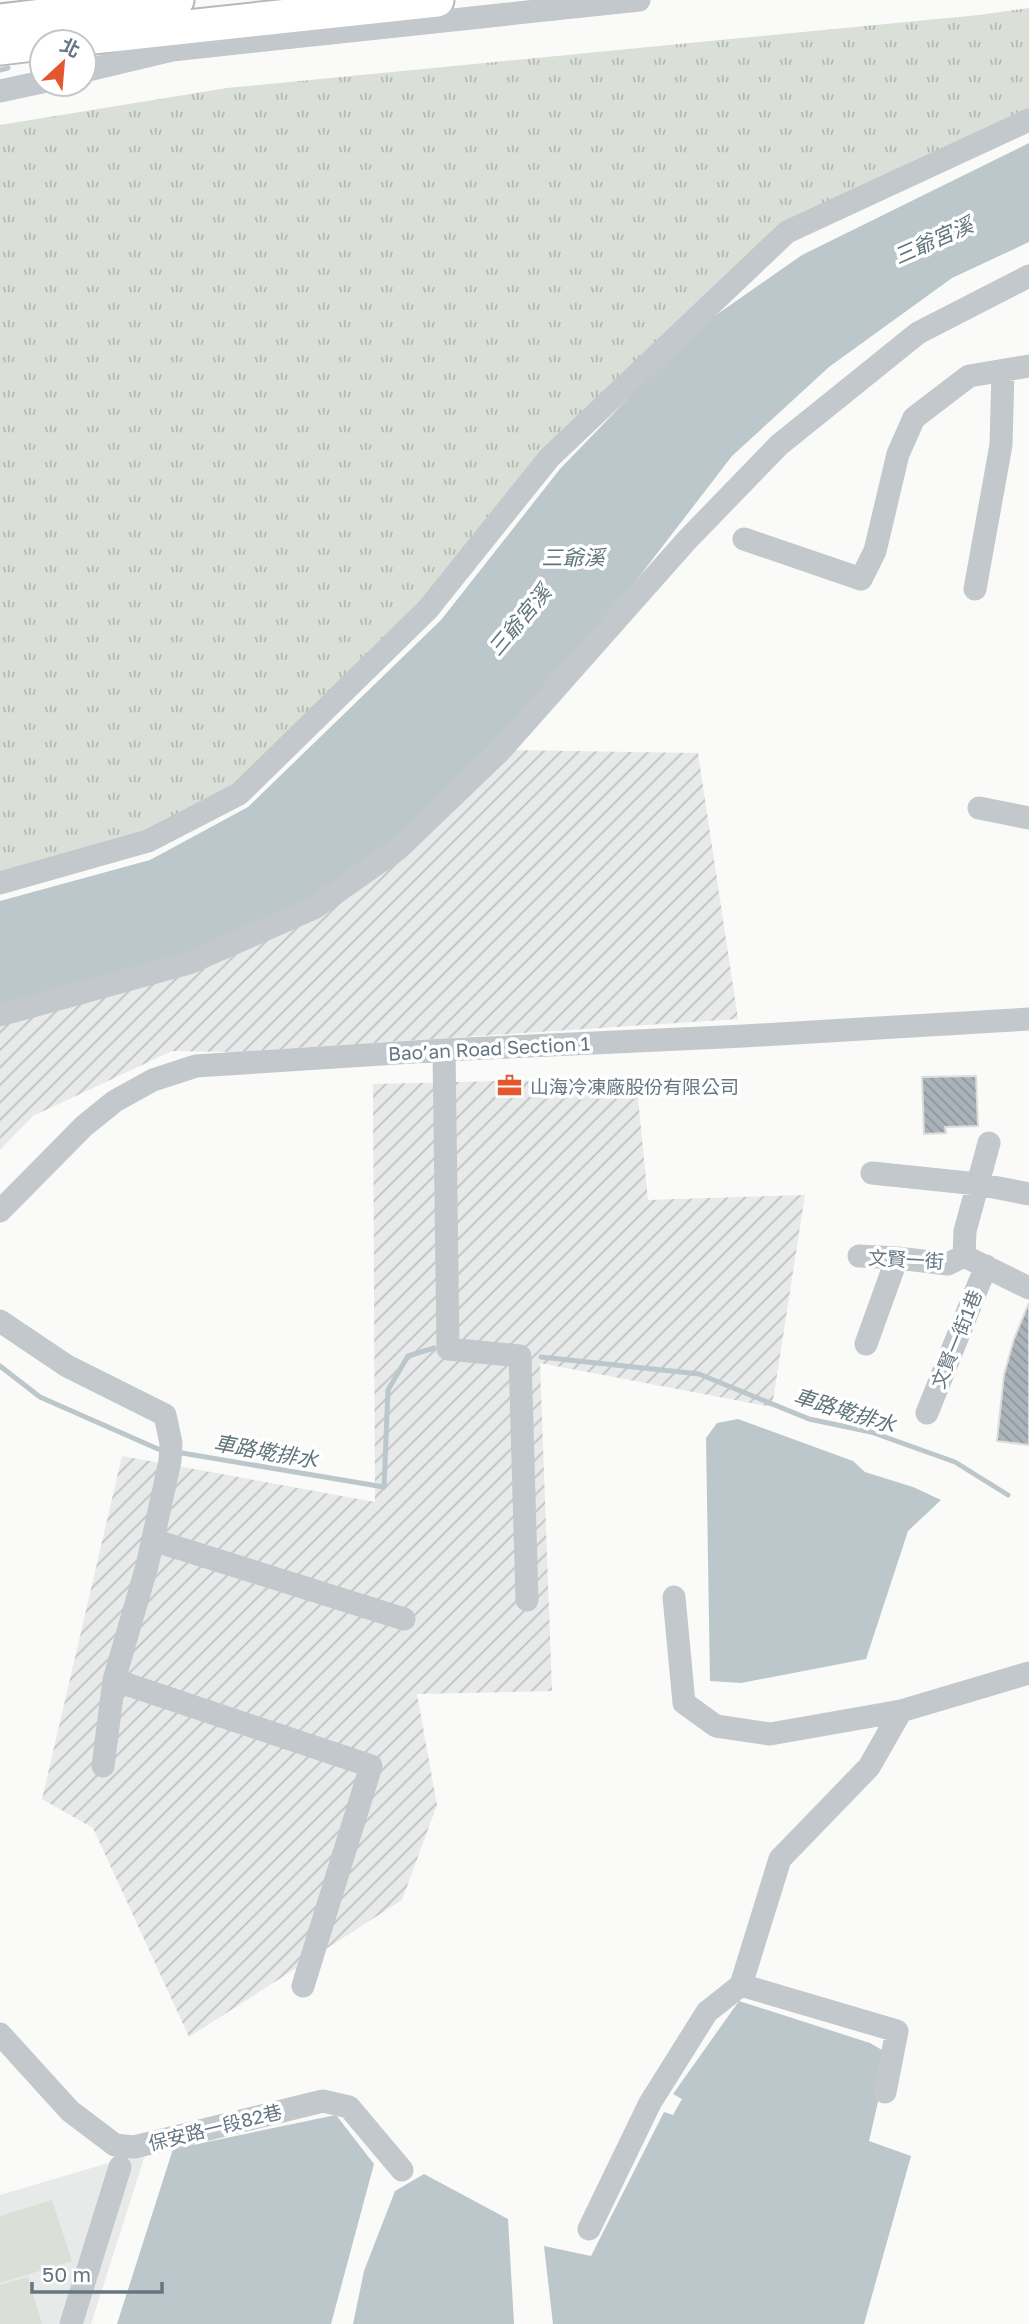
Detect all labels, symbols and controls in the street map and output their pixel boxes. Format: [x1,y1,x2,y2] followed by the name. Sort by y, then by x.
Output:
[28,28,98,98] north arrow
[57,33,84,62] text: 北
[889,210,979,269] water label: 三爺宮溪
[542,544,607,570] water label: 三爺溪
[482,577,558,661] water label: 三爺宮溪
[387,1031,591,1065] street label: Bao’an Road Section 1
[496,1072,524,1100] office icon: 山海冷凍廠股份有限公司
[530,1075,739,1098] place label: 山海冷凍廠股份有限公司
[867,1246,945,1272] street label: 文賢一街
[926,1286,986,1392] street label: 文賢一街1巷
[791,1382,900,1438] water label: 車路墘排水
[212,1429,321,1473] water label: 車路墘排水
[146,2099,284,2155] street label: 保安路一段82巷
[32,2250,161,2294] scale bar
[42,2261,91,2287] text: 50 m

